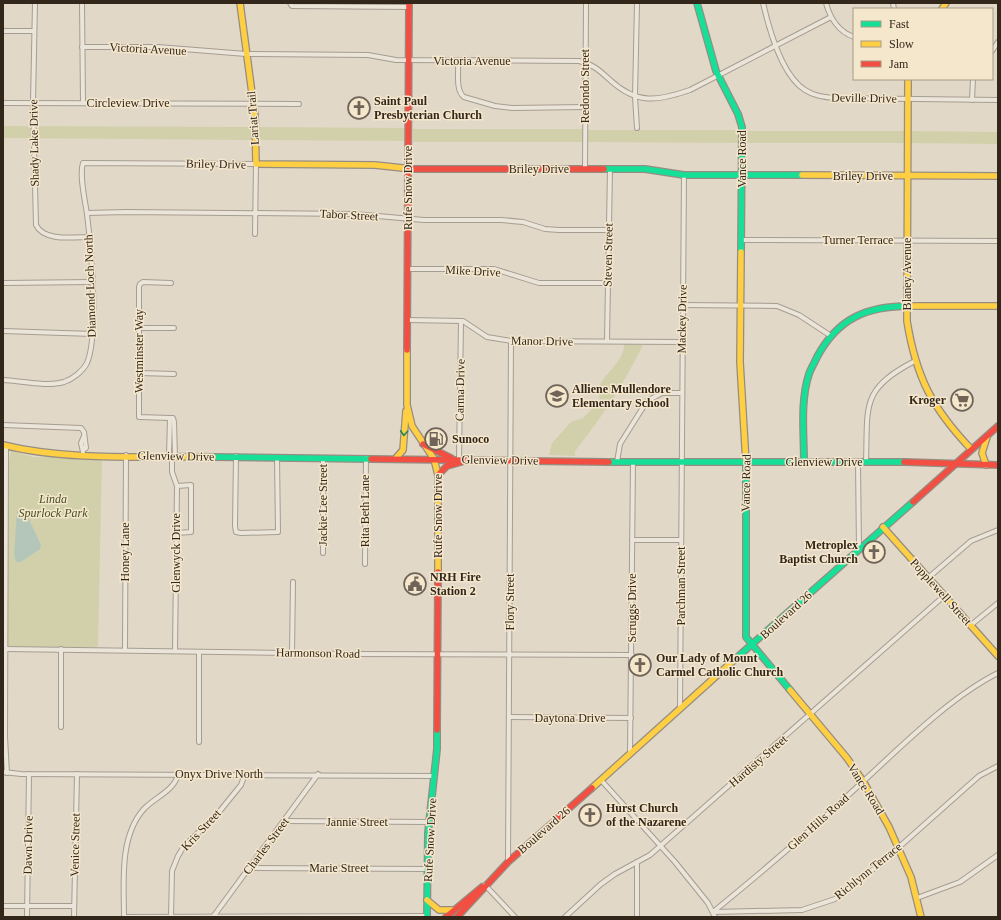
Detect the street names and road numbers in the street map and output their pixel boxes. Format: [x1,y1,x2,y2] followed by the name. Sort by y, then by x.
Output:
[109,40,187,58] street label: Victoria Avenue
[578,48,592,123] street label: Redondo Street
[433,54,511,68] street label: Victoria Avenue
[244,90,262,146] street label: Lariat Trail
[831,90,897,106] street label: Deville Drive
[87,96,169,110] street label: Circleview Drive
[26,99,42,187] street label: Shady Lake Drive
[735,130,749,188] street label: Vance Road
[401,146,415,230] street label: Rufe Snow Drive
[186,156,246,172] street label: Briley Drive
[509,162,569,176] street label: Briley Drive
[833,169,893,183] street label: Briley Drive
[319,206,379,224] street label: Tabor Street
[600,222,616,287] street label: Steven Street
[823,233,893,247] street label: Turner Terrace
[81,234,99,338] street label: Diamond Loch North
[900,238,914,310] street label: Blaney Avenue
[445,263,501,279] street label: Mike Drive
[674,284,690,354] street label: Mackey Drive
[132,309,146,393] street label: Westminster Way
[511,333,573,349] street label: Manor Drive
[452,359,468,421] street label: Carma Drive
[137,448,215,464] street label: Glenview Drive
[461,452,539,468] street label: Glenview Drive
[738,454,754,512] street label: Vance Road
[786,455,862,469] street label: Glenview Drive
[316,463,330,546] street label: Jackie Lee Street
[431,474,445,558] street label: Rufe Snow Drive
[358,475,372,547] street label: Rita Beth Lane
[169,513,183,593] street label: Glenwyck Drive
[118,523,132,581] street label: Honey Lane
[674,546,688,625] street label: Parchman Street
[907,556,975,629] street label: Popplewell Street
[503,573,517,631] street label: Flory Street
[625,574,639,643] street label: Scruggs Drive
[757,588,815,642] street label: Boulevard 26
[276,645,360,661] street label: Harmonson Road
[535,711,605,725] street label: Daytona Drive
[726,732,790,790] street label: Hardisty Street
[845,761,887,817] street label: Vance Road
[175,767,263,781] street label: Onyx Drive North
[784,791,852,853] street label: Glen Hills Road
[421,798,439,882] street label: Rufe Snow Drive
[515,803,573,857] street label: Boulevard 26
[178,806,224,854] street label: Kris Street
[67,812,83,877] street label: Venice Street
[240,814,292,877] street label: Charles Street
[20,815,36,875] street label: Dawn Drive
[326,815,388,829] street label: Jannie Street
[832,840,904,902] street label: Richlynn Terrace
[309,861,369,875] street label: Marie Street

